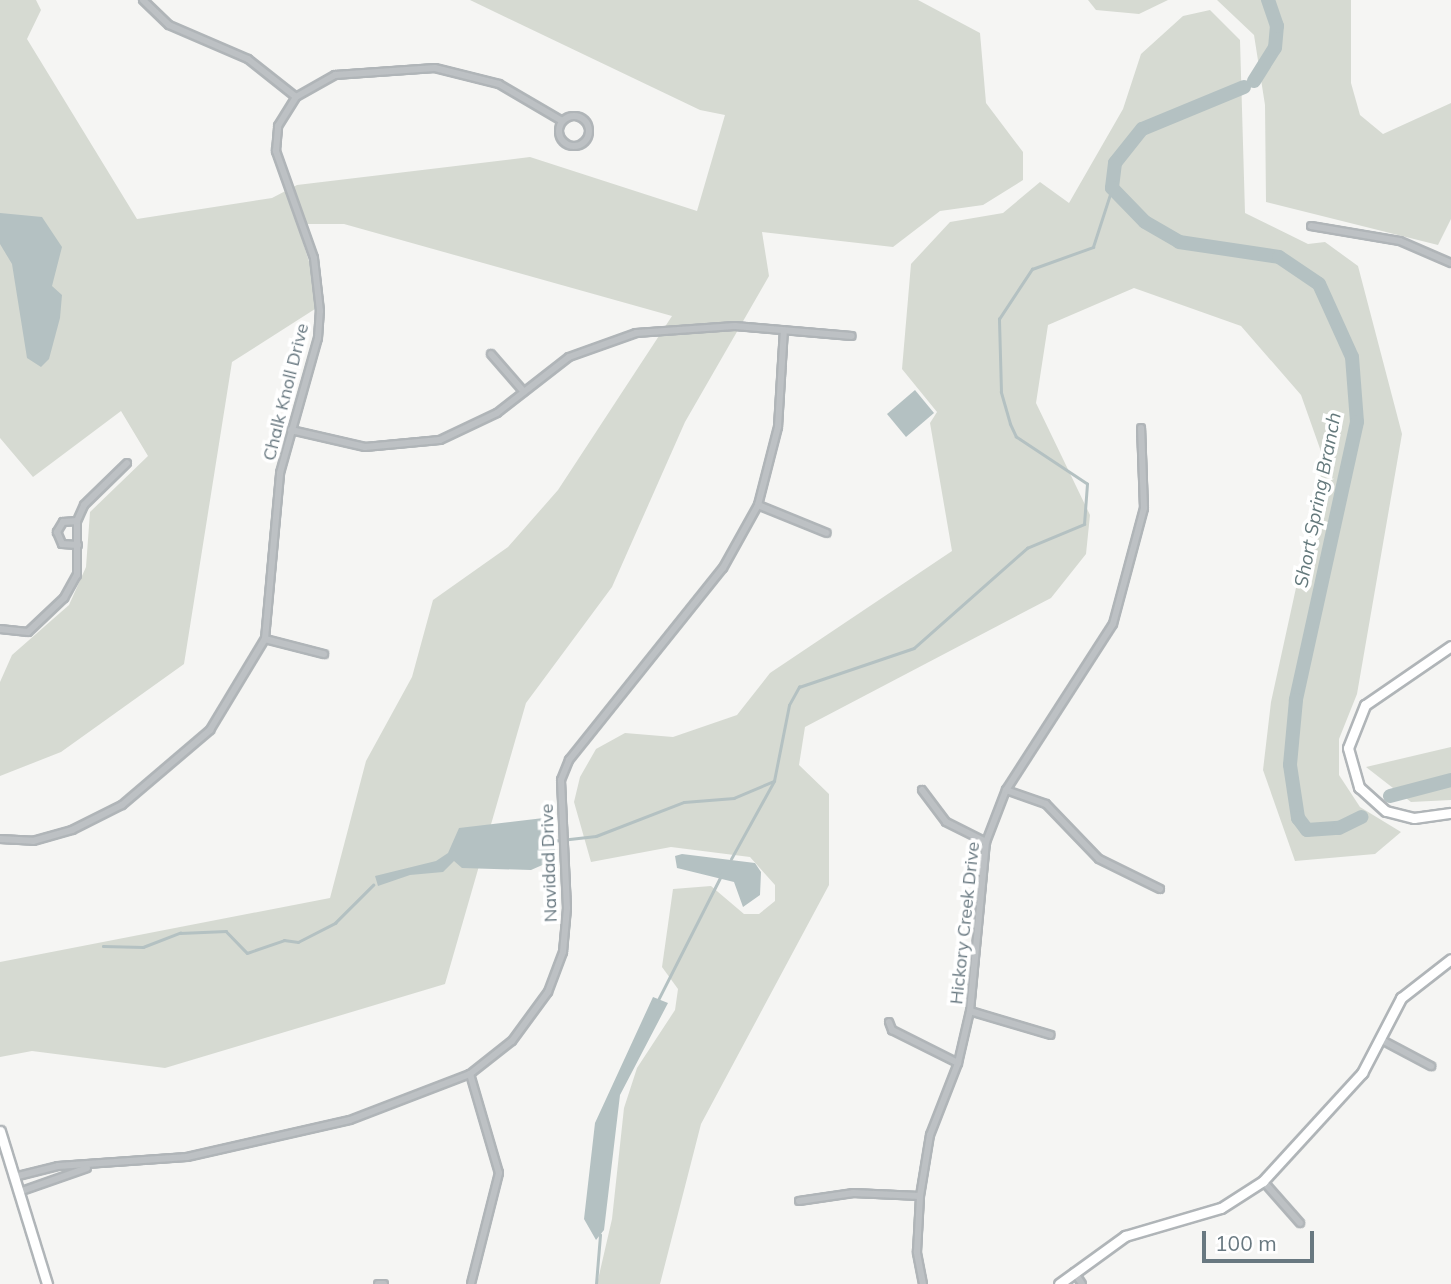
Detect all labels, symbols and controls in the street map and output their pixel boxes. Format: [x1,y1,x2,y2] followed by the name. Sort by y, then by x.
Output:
[258,321,314,463] street label: Chalk Knoll Drive
[1290,411,1346,589] water label: Short Spring Branch
[536,803,562,923] street label: Navidad Drive
[946,841,984,1005] street label: Hickory Creek Drive
[1206,1218,1318,1262] scale bar
[1215,1230,1277,1256] text: 100 m

